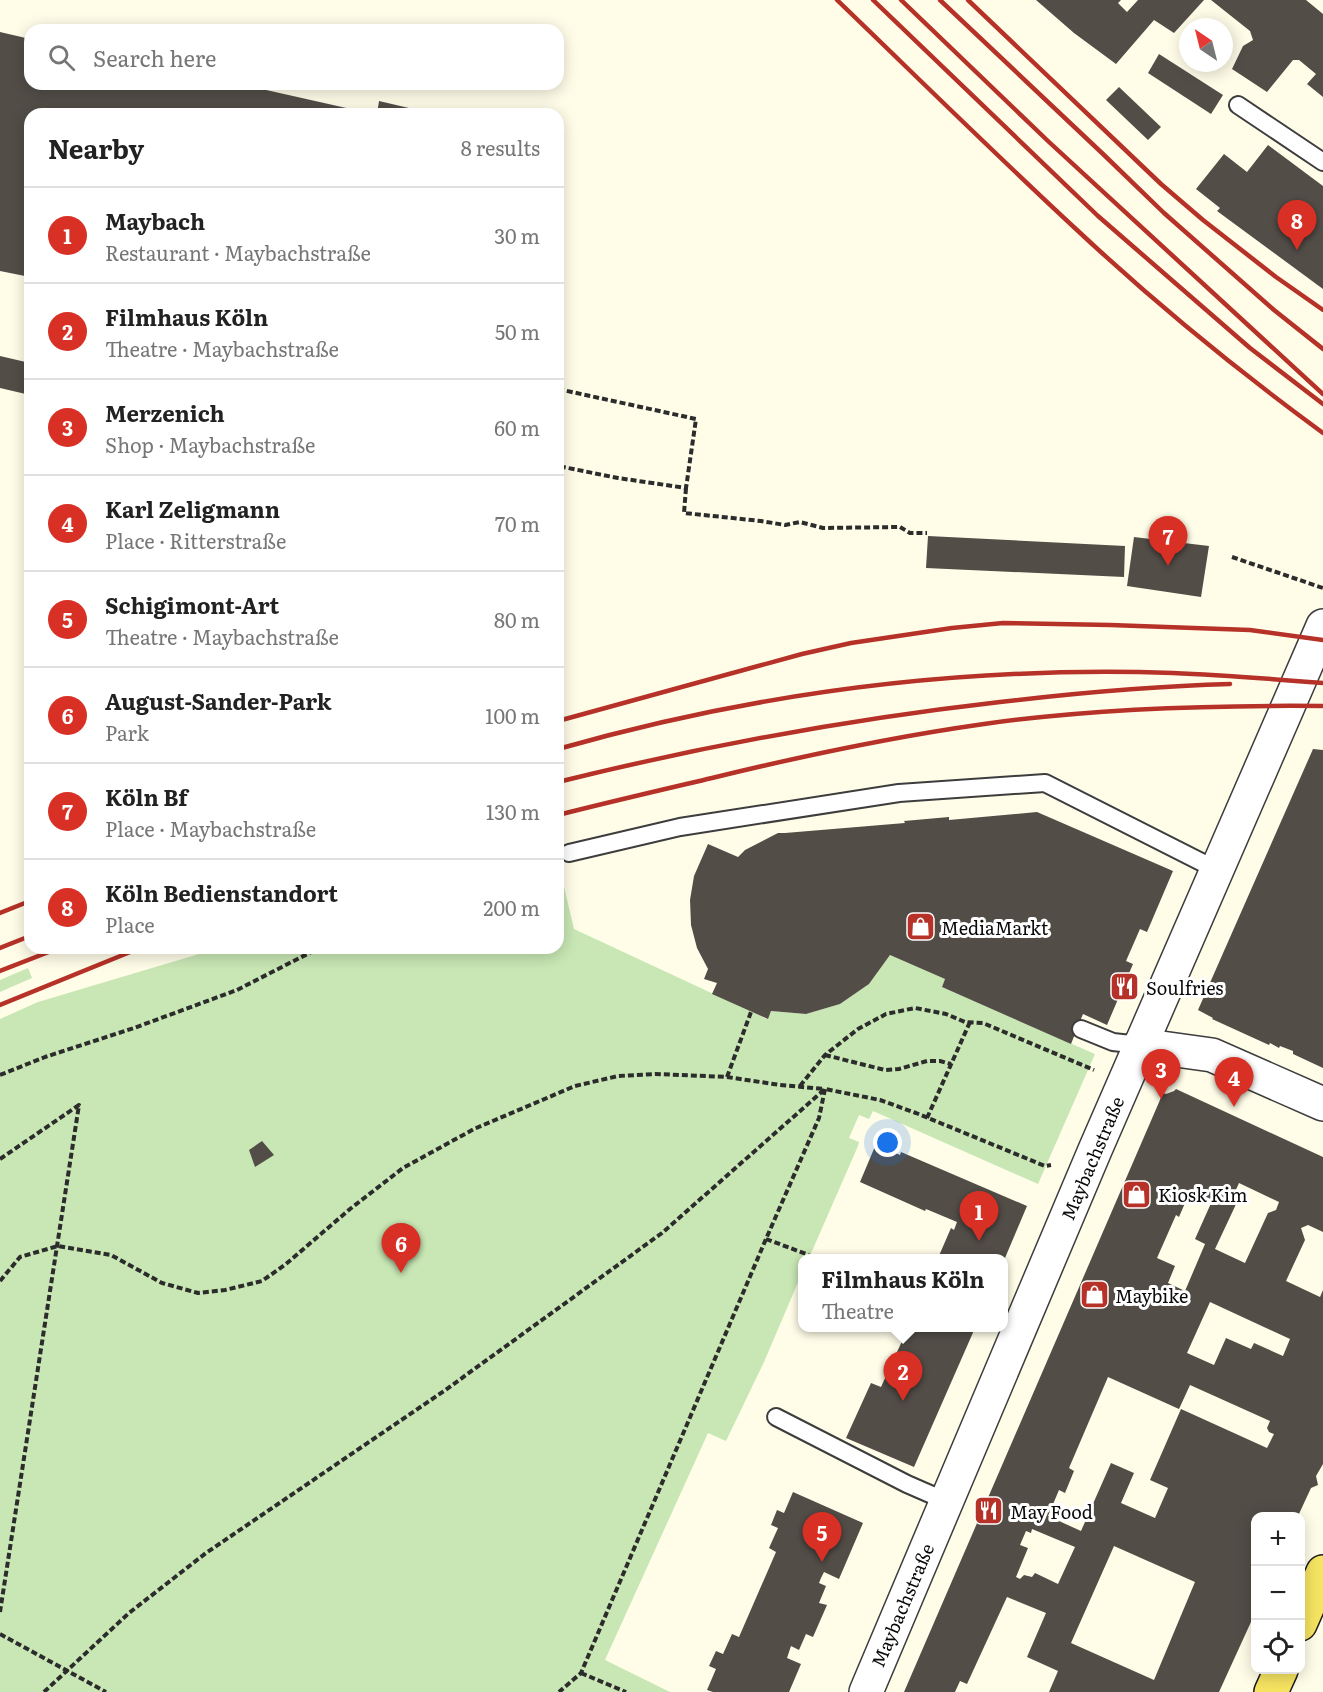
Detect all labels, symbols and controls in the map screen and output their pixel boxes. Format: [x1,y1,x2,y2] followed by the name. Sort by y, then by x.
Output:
[1179,18,1233,72] north arrow
[24,24,564,90] search box
[45,41,78,74] icon: search
[93,41,216,74] text: Search here
[48,128,144,167] text: Nearby
[461,132,540,162] text: 8 results
[1278,200,1316,250] pin: 8
[105,204,205,237] text: Maybach
[63,220,72,250] text: 1
[494,220,540,250] text: 30 m
[105,237,371,267] text: Restaurant · Maybachstraße
[105,300,268,333] text: Filmhaus Köln
[62,316,73,346] text: 2
[495,316,540,346] text: 50 m
[105,333,339,363] text: Theatre · Maybachstraße
[105,396,225,429] text: Merzenich
[62,412,73,442] text: 3
[494,412,540,442] text: 60 m
[105,429,315,459] text: Shop · Maybachstraße
[105,492,280,525] text: Karl Zeligmann
[61,508,74,538] text: 4
[495,508,540,538] text: 70 m
[1148,516,1188,566] pin: 7
[105,525,286,555] text: Place · Ritterstraße
[105,588,279,621] text: Schigimont-Art
[62,604,73,634] text: 5
[494,604,540,634] text: 80 m
[105,621,339,651] text: Theatre · Maybachstraße
[105,684,332,717] text: August-Sander-Park
[62,700,73,730] text: 6
[485,700,540,730] text: 100 m
[105,717,149,747] text: Park
[105,780,188,813] text: Köln Bf
[62,796,73,826] text: 7
[486,796,540,826] text: 130 m
[105,813,316,843] text: Place · Maybachstraße
[105,876,338,909] text: Köln Bedienstandort
[62,892,73,922] text: 8
[483,892,540,922] text: 200 m
[105,909,155,939] text: Place
[904,911,936,943] shop icon: MediaMarkt
[941,914,1049,941] place label: MediaMarkt
[1109,971,1141,1003] restaurant icon: Soulfries
[1146,974,1223,1001] place label: Soulfries
[1142,1050,1180,1099] pin: 3
[1214,1058,1254,1107] pin: 4
[1054,1092,1130,1224] street label: Maybachstraße
[873,1128,902,1157] your location
[1121,1178,1153,1210] shop icon: Kiosk Kim
[1158,1181,1248,1208] place label: Kiosk Kim
[960,1192,998,1241] pin: 1
[382,1224,420,1273] pin: 6
[798,1254,1008,1332] popup
[821,1262,985,1295] text: Filmhaus Köln
[1078,1279,1110,1311] shop icon: Maybike
[1115,1282,1188,1309] place label: Maybike
[821,1295,894,1325] text: Theatre
[884,1352,922,1401] pin: 2
[973,1495,1005,1527] restaurant icon: May Food
[1010,1498,1093,1525] place label: May Food
[802,1512,842,1562] pin: 5
[1251,1512,1305,1674] map controls
[1251,1512,1305,1566] button: +
[864,1539,940,1671] street label: Maybachstraße
[1251,1566,1305,1620] button: −
[1251,1620,1305,1674] button: locate

